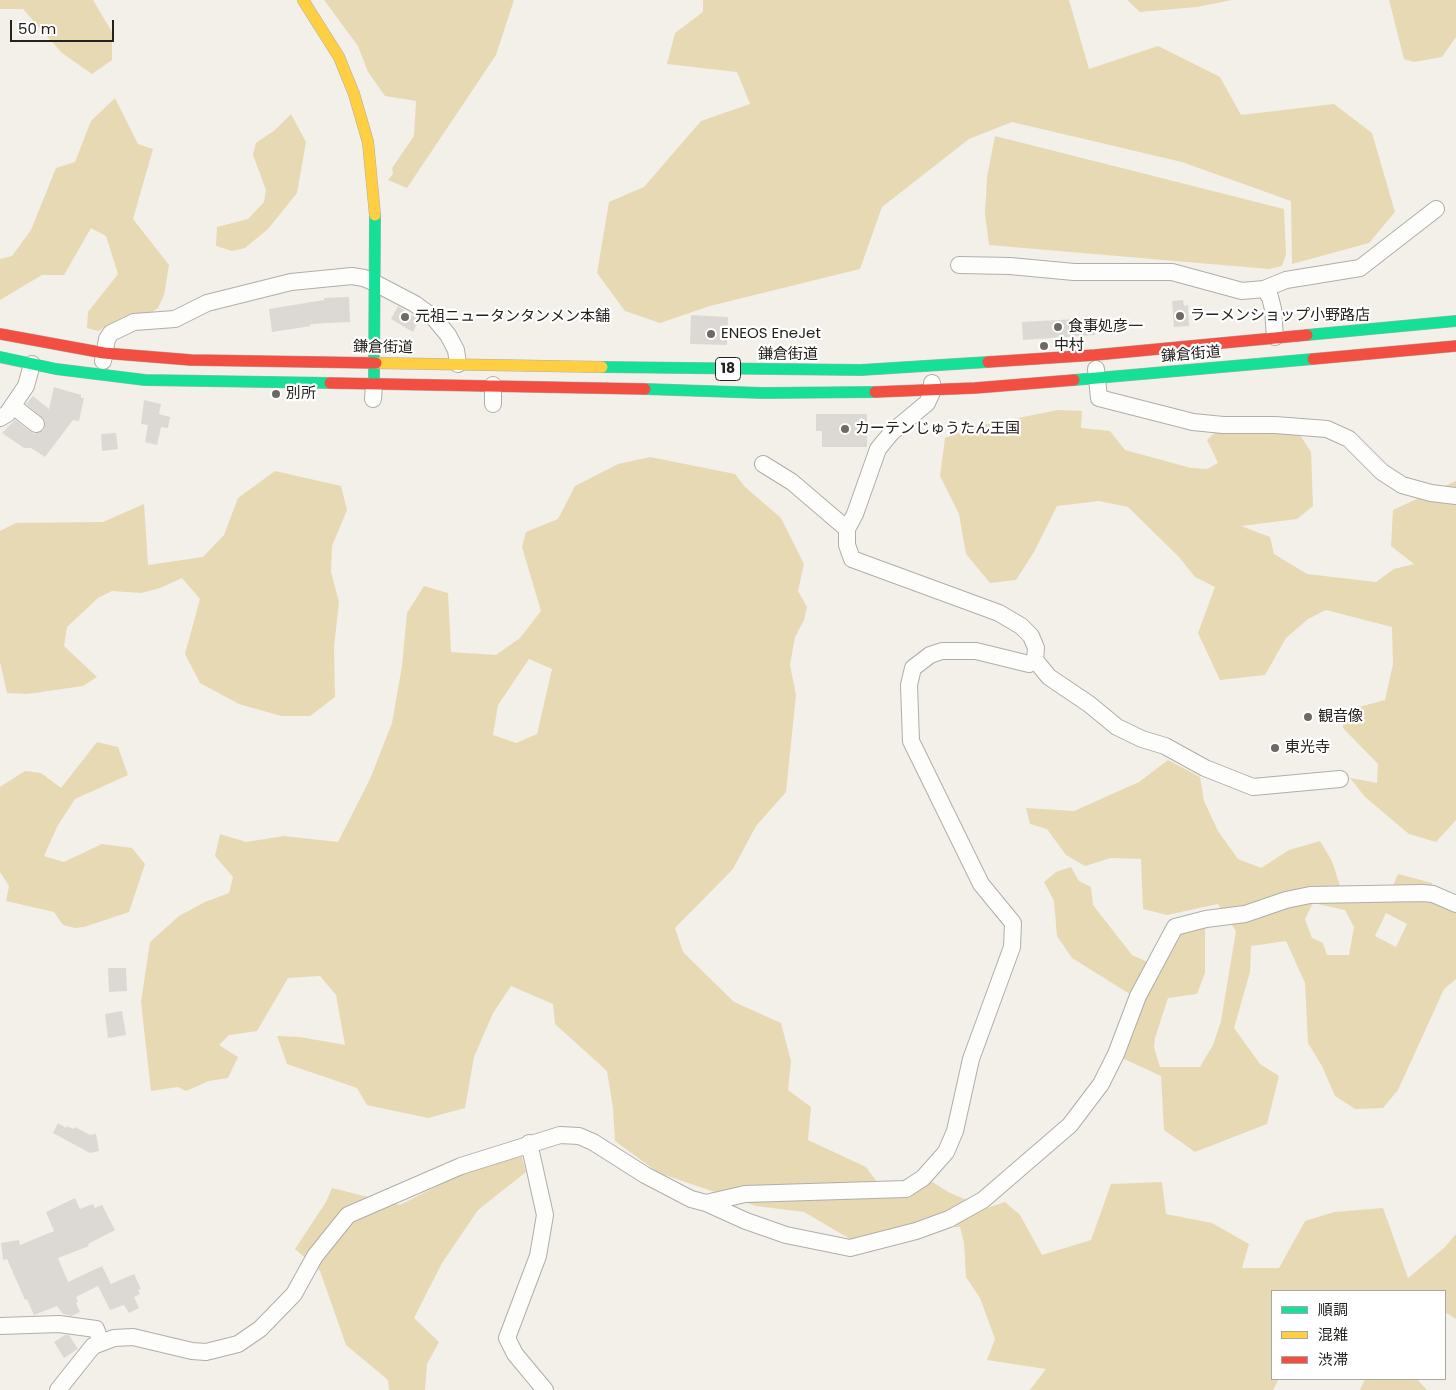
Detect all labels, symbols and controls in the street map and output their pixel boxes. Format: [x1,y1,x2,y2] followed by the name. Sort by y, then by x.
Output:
[12,10,116,42] scale bar
[18,18,56,39] text: 50 m
[1190,307,1370,325] place label: ラーメンショップ小野路店
[415,308,610,326] place label: 元祖ニュータンタンメン本舗
[1174,310,1186,322] marker: ラーメンショップ小野路店
[399,311,411,323] marker: 元祖ニュータンタンメン本舗
[1068,318,1143,336] place label: 食事処彦一
[1052,321,1064,333] marker: 食事処彦一
[721,325,821,343] place label: ENEOS EneJet
[705,328,717,340] marker: ENEOS EneJet
[1054,337,1084,355] place label: 中村
[353,338,413,358] street label: 鎌倉街道
[1038,340,1050,352] marker: 中村
[1160,343,1222,367] street label: 鎌倉街道
[758,346,818,364] street label: 鎌倉街道
[716,358,740,380] road number: 18
[286,385,316,403] place label: 別所
[270,388,282,400] marker: 別所
[855,420,1020,438] place label: カーテンじゅうたん王国
[839,423,851,435] marker: カーテンじゅうたん王国
[1318,708,1363,726] place label: 観音像
[1302,711,1314,723] marker: 観音像
[1285,739,1330,757] place label: 東光寺
[1269,742,1281,754] marker: 東光寺
[1271,1290,1446,1380] legend
[1318,1299,1348,1320] text: 順調
[1318,1324,1348,1345] text: 混雑
[1318,1349,1348,1370] text: 渋滞

